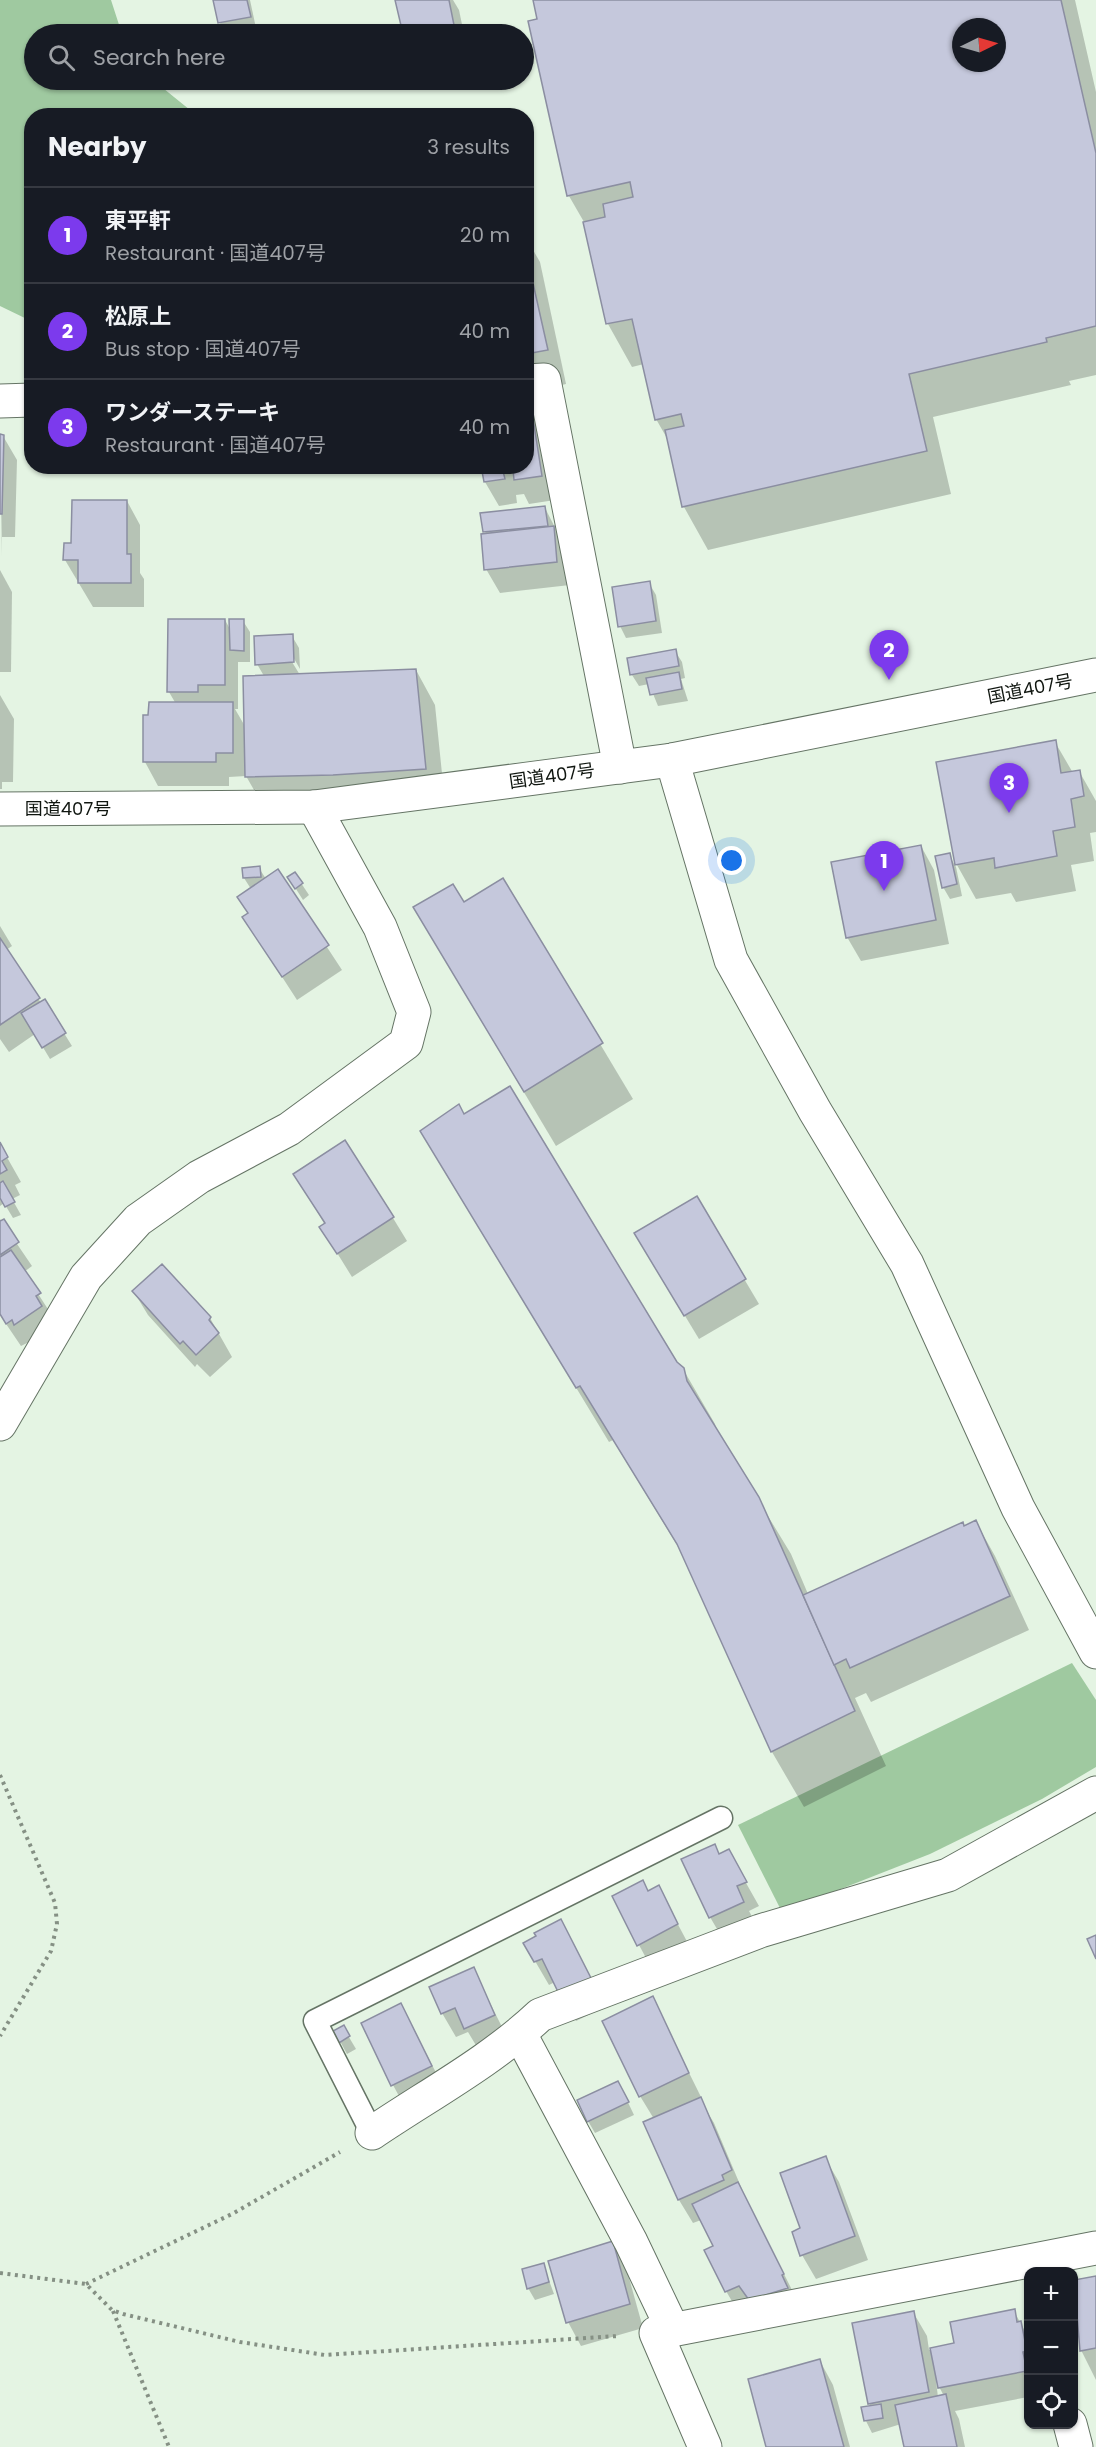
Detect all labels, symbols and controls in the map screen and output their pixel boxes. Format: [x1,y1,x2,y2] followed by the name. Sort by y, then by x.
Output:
[952,18,1006,72] north arrow
[24,24,534,90] search box
[45,41,78,74] icon: search
[93,42,226,73] text: Search here
[48,129,146,165] text: Nearby
[427,133,510,161] text: 3 results
[105,205,171,236] text: 東平軒
[64,221,71,249] text: 1
[460,221,510,249] text: 20 m
[105,239,326,267] text: Restaurant · 国道407号
[105,301,171,332] text: 松原上
[62,317,73,345] text: 2
[459,317,510,345] text: 40 m
[105,335,301,363] text: Bus stop · 国道407号
[105,397,280,428] text: ワンダーステーキ
[61,413,74,441] text: 3
[459,413,510,441] text: 40 m
[105,431,326,459] text: Restaurant · 国道407号
[870,630,908,680] pin: 2
[985,668,1075,709] street label: 国道407号
[507,757,596,794] street label: 国道407号
[990,764,1028,813] pin: 3
[25,796,111,821] street label: 国道407号
[864,842,904,891] pin: 1
[717,846,746,875] your location
[1024,2267,1078,2429] map controls
[1024,2267,1078,2321] button: +
[1024,2321,1078,2375] button: −
[1024,2375,1078,2429] button: locate

